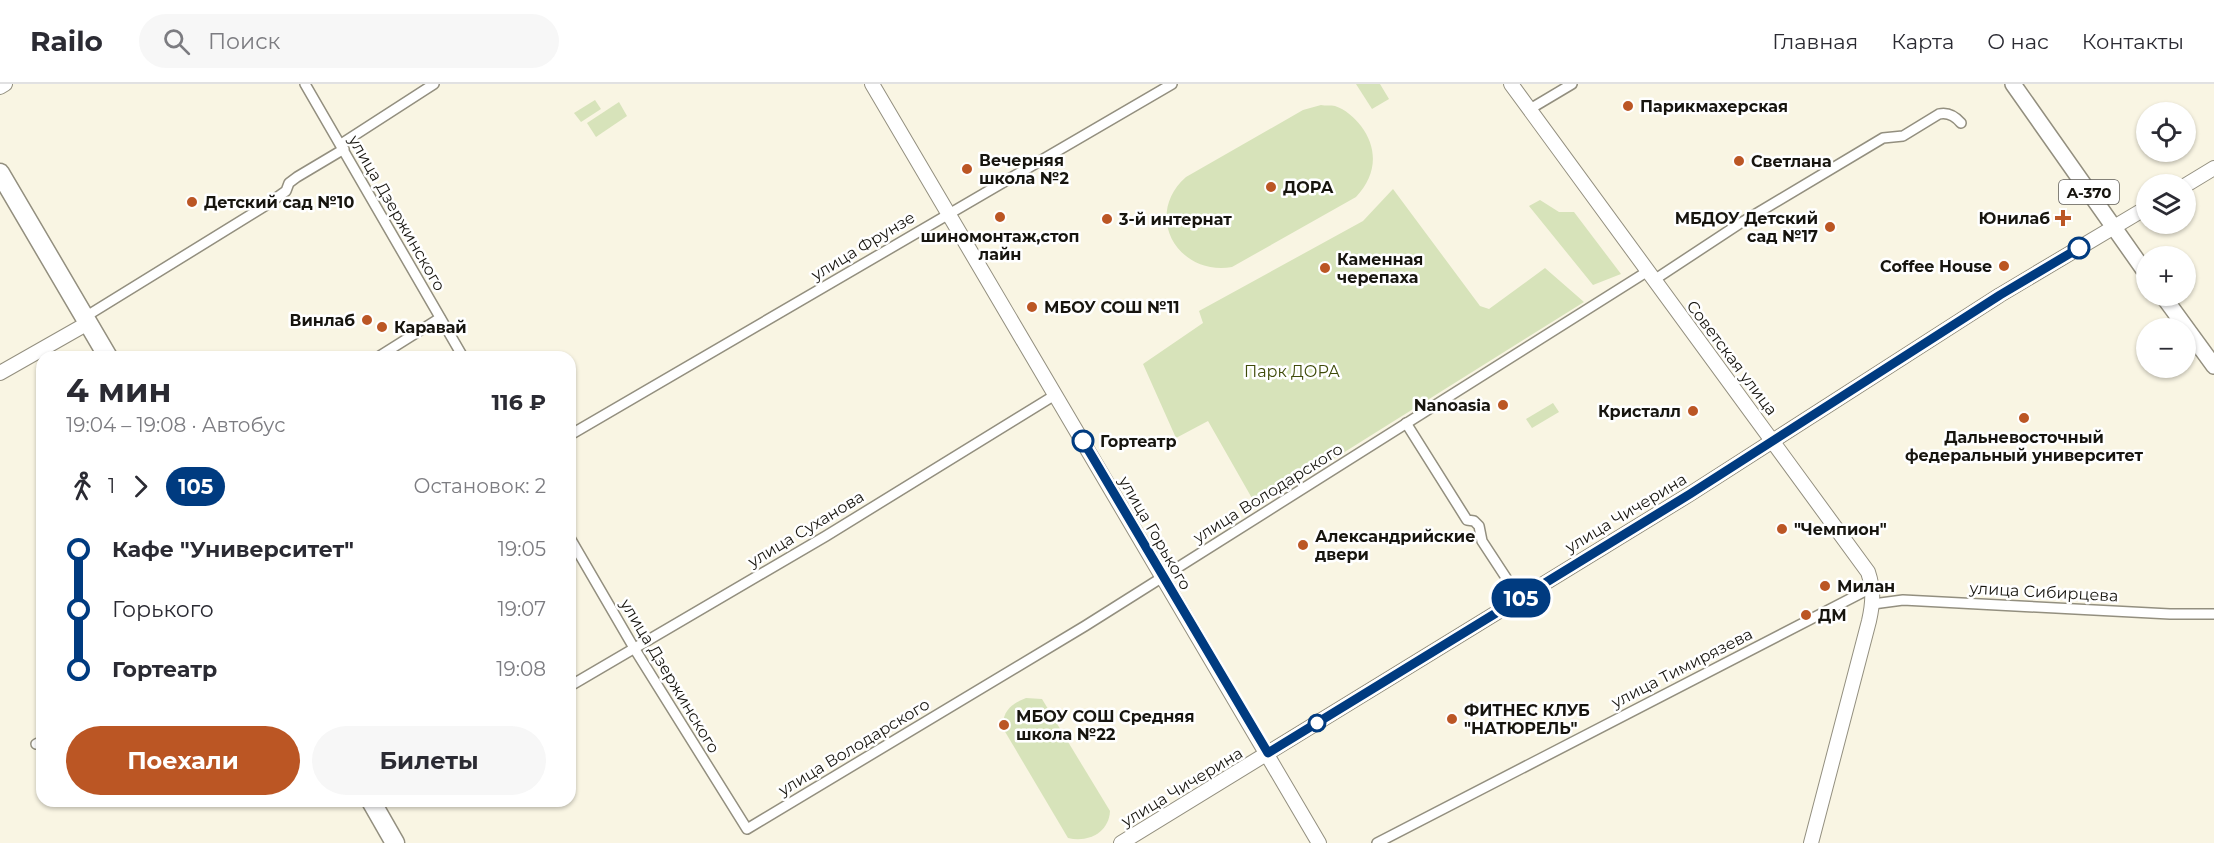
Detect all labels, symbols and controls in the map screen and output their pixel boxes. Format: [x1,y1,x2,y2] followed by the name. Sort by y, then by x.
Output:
[139,14,559,68] search box
[30,24,103,58] text: Railo
[160,25,193,58] icon: search
[208,28,280,55] text: Поиск
[1772,29,1858,54] text: Главная
[1891,29,1954,54] text: Карта
[1987,29,2049,54] text: О нас
[2082,29,2184,54] text: Контакты
[1640,97,1788,116] place label: Парикмахерская
[1621,99,1635,113] marker: Парикмахерская
[2136,102,2196,378] map controls
[2136,102,2196,162] button: locate
[344,131,449,294] street label: улица Дзержинского
[979,151,1069,188] place label: Вечерняя школа №2
[1751,152,1832,171] place label: Светлана
[1732,154,1746,168] marker: Светлана
[960,162,974,176] marker: Вечерняя школа №2
[2136,174,2196,234] button: layers
[1283,178,1334,197] place label: ДОРА
[1264,180,1278,194] marker: ДОРА
[2059,180,2119,204] road number: А-370
[204,193,354,212] place label: Детский сад №10
[185,195,199,209] marker: Детский сад №10
[807,208,918,285] street label: улица Фрунзе
[1675,209,1818,246] place label: МБДОУ Детский сад №17
[1979,209,2050,228] place label: Юнилаб
[2054,209,2072,227] marker: Юнилаб
[993,210,1007,224] marker: шиномонтаж,стоп лайн
[1118,210,1232,229] place label: 3-й интернат
[1100,212,1114,226] marker: 3-й интернат
[1823,220,1837,234] marker: МБДОУ Детский сад №17
[920,227,1080,264] place label: шиномонтаж,стоп лайн
[2068,237,2090,259] unlabelled marker
[2136,246,2196,306] button: +
[1337,250,1423,287] place label: Каменная черепаха
[1880,257,1992,276] place label: Coffee House
[1997,259,2011,273] marker: Coffee House
[1318,261,1332,275] marker: Каменная черепаха
[1683,297,1781,419] street label: Советская улица
[1044,298,1179,317] place label: МБОУ СОШ №11
[1025,300,1039,314] marker: МБОУ СОШ №11
[290,311,355,330] place label: Винлаб
[360,313,374,327] marker: Винлаб
[394,318,467,337] place label: Каравай
[2136,318,2196,378] button: −
[375,320,389,334] marker: Каравай
[1244,362,1340,381] park label: Парк ДОРА
[66,370,171,410] text: 4 мин
[491,389,546,416] text: 116 ₽
[1414,396,1491,415] place label: Nanoasia
[1496,398,1510,412] marker: Nanoasia
[1598,402,1681,421] place label: Кристалл
[1686,404,1700,418] marker: Кристалл
[2017,411,2031,425] marker: Дальневосточный федеральный университет
[66,413,285,437] text: 19:04 – 19:08 · Автобус
[1905,428,2144,465] place label: Дальневосточный федеральный университет
[1072,430,1094,452] marker: Гортеатр
[1100,432,1177,451] place label: Гортеатр
[1189,439,1346,547] street label: улица Володарского
[1561,469,1690,557] street label: улица Чичерина
[66,470,99,503] icon: walk
[124,470,157,503] icon: forward
[1114,472,1195,593] street label: улица Горького
[108,474,115,498] text: 1
[178,474,213,499] text: 105
[413,474,546,498] text: Остановок: 2
[744,487,867,572] street label: улица Суханова
[1794,520,1887,539] place label: "Чемпион"
[1775,522,1789,536] marker: "Чемпион"
[1315,527,1476,564] place label: Александрийские двери
[112,536,354,563] text: Кафе "Университет"
[498,537,546,561] text: 19:05
[1296,538,1310,552] marker: Александрийские двери
[1837,577,1895,596] place label: Милан
[1486,578,1556,618] line badge: 105
[1818,579,1832,593] marker: Милан
[1968,579,2119,605] street label: улица Сибирцева
[1504,586,1539,611] text: 105
[616,595,724,757] street label: улица Дзержинского
[112,596,214,623] text: Горького
[497,597,546,621] text: 19:07
[1818,606,1847,625] place label: ДМ
[1799,608,1813,622] marker: ДМ
[1607,624,1756,712] street label: улица Тимирязева
[112,656,217,683] text: Гортеатр
[496,657,546,681] text: 19:08
[774,694,933,800] street label: улица Володарского
[1464,701,1590,738] place label: ФИТНЕС КЛУБ "НАТЮРЕЛЬ"
[1016,707,1194,744] place label: МБОУ СОШ Средняя школа №22
[1445,712,1459,726] marker: ФИТНЕС КЛУБ "НАТЮРЕЛЬ"
[1308,714,1326,732] unlabelled marker
[997,718,1011,732] marker: МБОУ СОШ Средняя школа №22
[66,726,300,795] button: Поехали
[312,726,546,795] button: Билеты
[1117,743,1246,831] street label: улица Чичерина

